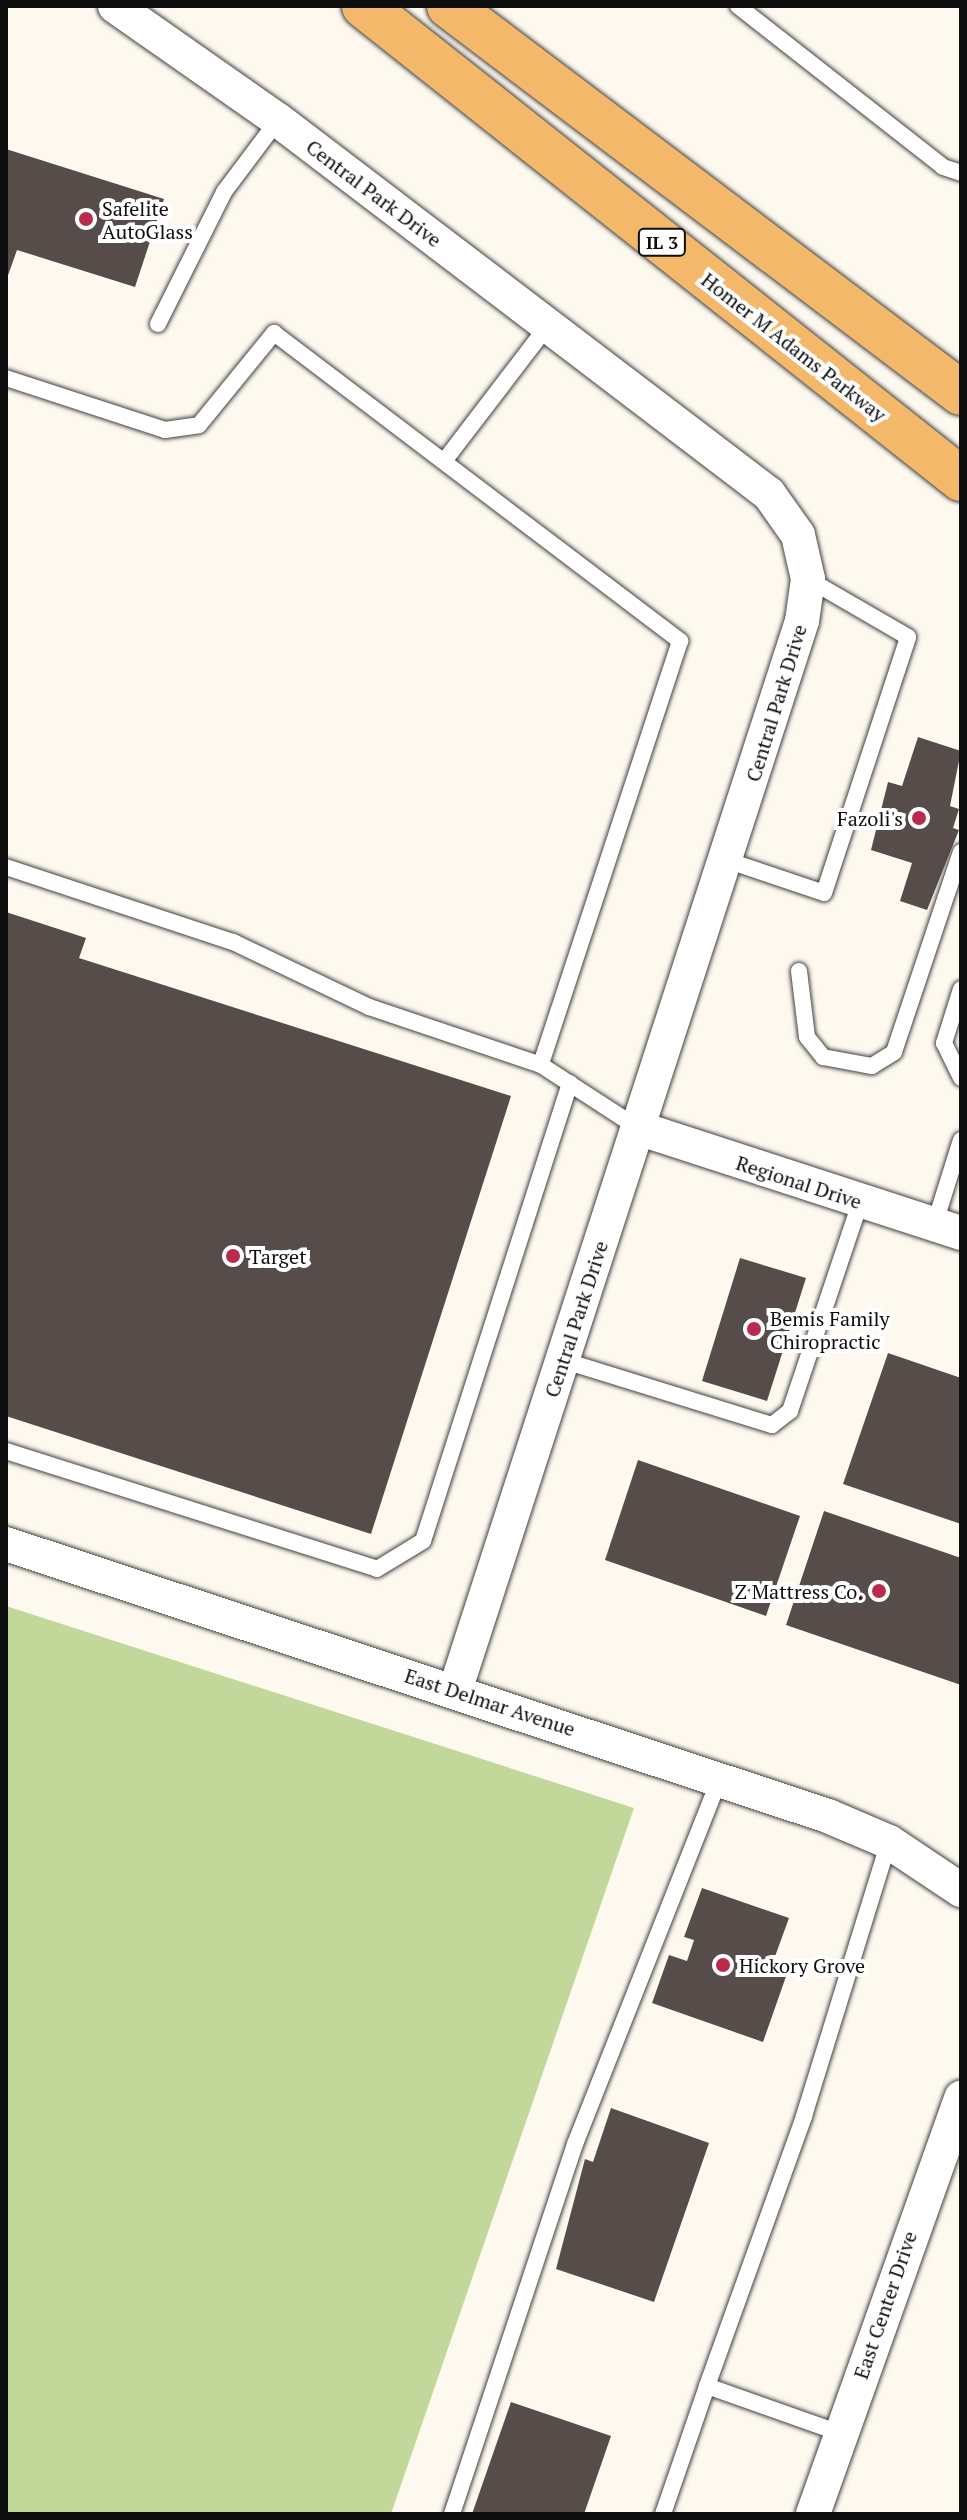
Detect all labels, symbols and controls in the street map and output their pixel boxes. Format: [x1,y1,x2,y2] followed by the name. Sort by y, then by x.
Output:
[302,134,446,252] street label: Central Park Drive
[102,196,193,243] place label: Safelite AutoGlass
[77,210,95,228] marker: Safelite AutoGlass
[636,228,688,256] road number: IL 3
[697,267,891,427] street label: Homer M Adams Parkway
[741,622,811,784] street label: Central Park Drive
[837,806,903,830] place label: Fazoli's
[910,809,928,827] marker: Fazoli's
[733,1150,865,1214] street label: Regional Drive
[539,1238,613,1400] street label: Central Park Drive
[249,1244,307,1268] place label: Target
[224,1247,242,1265] marker: Target
[770,1306,890,1353] place label: Bemis Family Chiropractic
[745,1320,763,1338] marker: Bemis Family Chiropractic
[735,1579,863,1603] place label: Z Mattress Co.
[870,1582,888,1600] marker: Z Mattress Co.
[402,1663,578,1741] street label: East Delmar Avenue
[739,1953,865,1977] place label: Hickory Grove
[714,1956,732,1974] marker: Hickory Grove
[848,2228,922,2382] street label: East Center Drive

